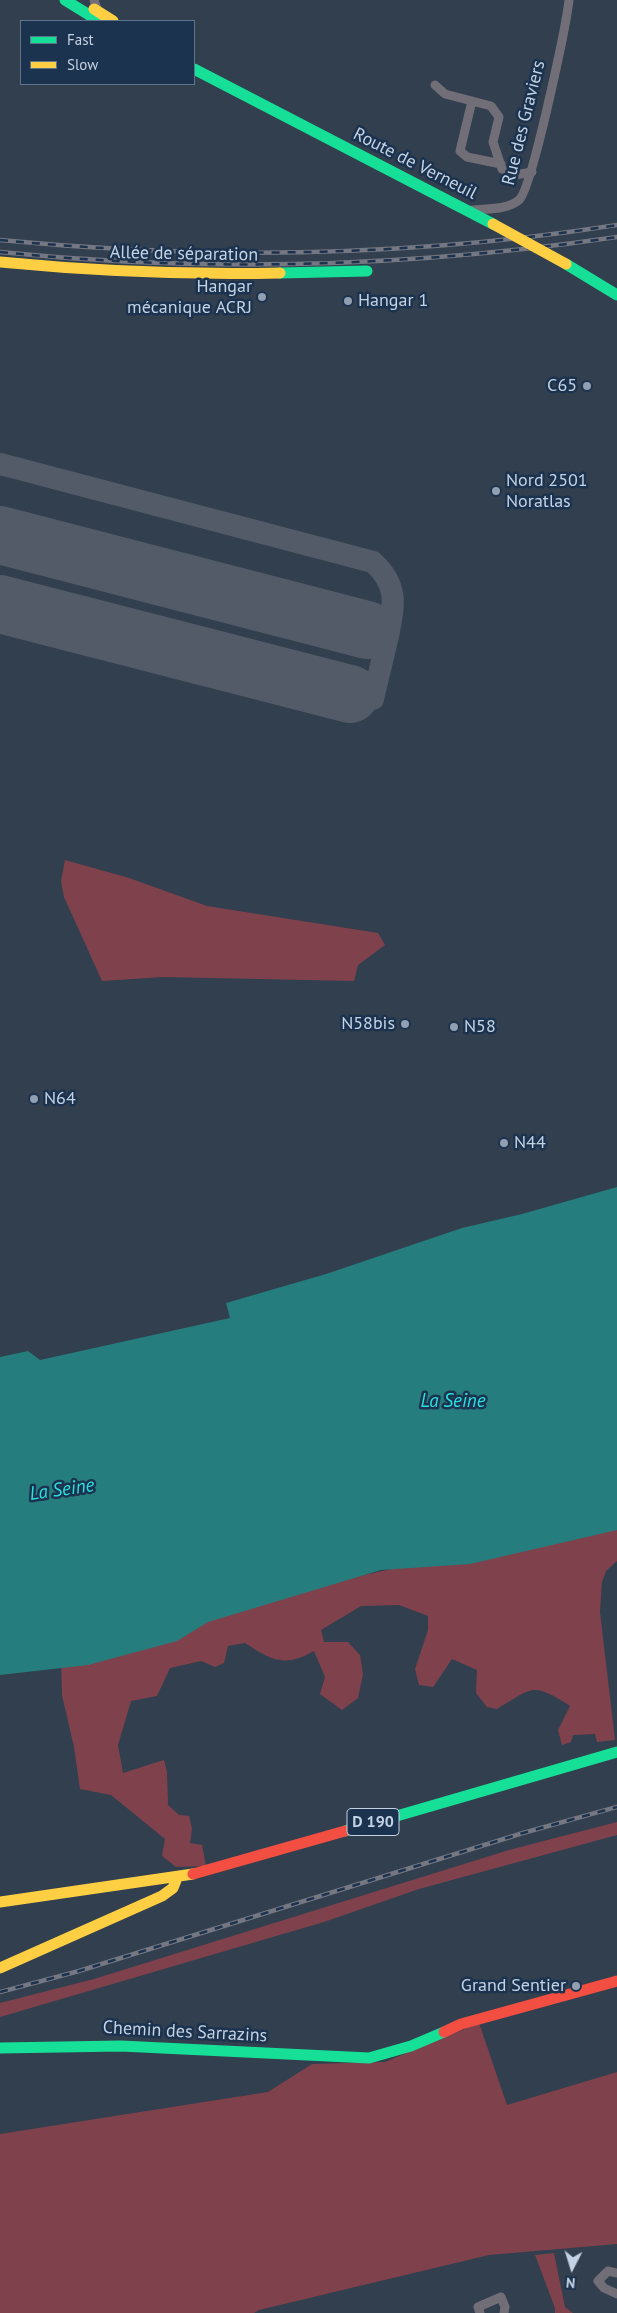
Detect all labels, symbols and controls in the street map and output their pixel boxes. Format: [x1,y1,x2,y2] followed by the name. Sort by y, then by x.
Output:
[20,20,195,85] legend
[67,30,94,49] text: Fast
[67,55,98,74] text: Slow
[498,58,550,188] street label: Rue des Graviers
[350,124,480,204] street label: Route de Verneuil
[110,242,258,266] street label: Allée de séparation
[127,276,252,318] place label: Hangar mécanique ACRJ
[358,290,428,312] place label: Hangar 1
[256,291,268,303] marker: Hangar mécanique ACRJ
[342,295,354,307] marker: Hangar 1
[547,375,577,397] place label: C65
[581,380,593,392] marker: C65
[506,470,588,512] place label: Nord 2501 Noratlas
[490,485,502,497] marker: Nord 2501 Noratlas
[341,1013,395,1035] place label: N58bis
[464,1016,496,1038] place label: N58
[399,1018,411,1030] marker: N58bis
[448,1021,460,1033] marker: N58
[44,1088,76,1110] place label: N64
[28,1093,40,1105] marker: N64
[514,1132,546,1154] place label: N44
[498,1137,510,1149] marker: N44
[420,1391,486,1413] water label: La Seine
[28,1474,96,1506] water label: La Seine
[347,1808,399,1835] road number: D 190
[461,1975,566,1997] place label: Grand Sentier
[570,1980,582,1992] marker: Grand Sentier
[102,2017,268,2047] street label: Chemin des Sarrazins
[547,2243,597,2293] north arrow
[565,2274,576,2292] text: N

